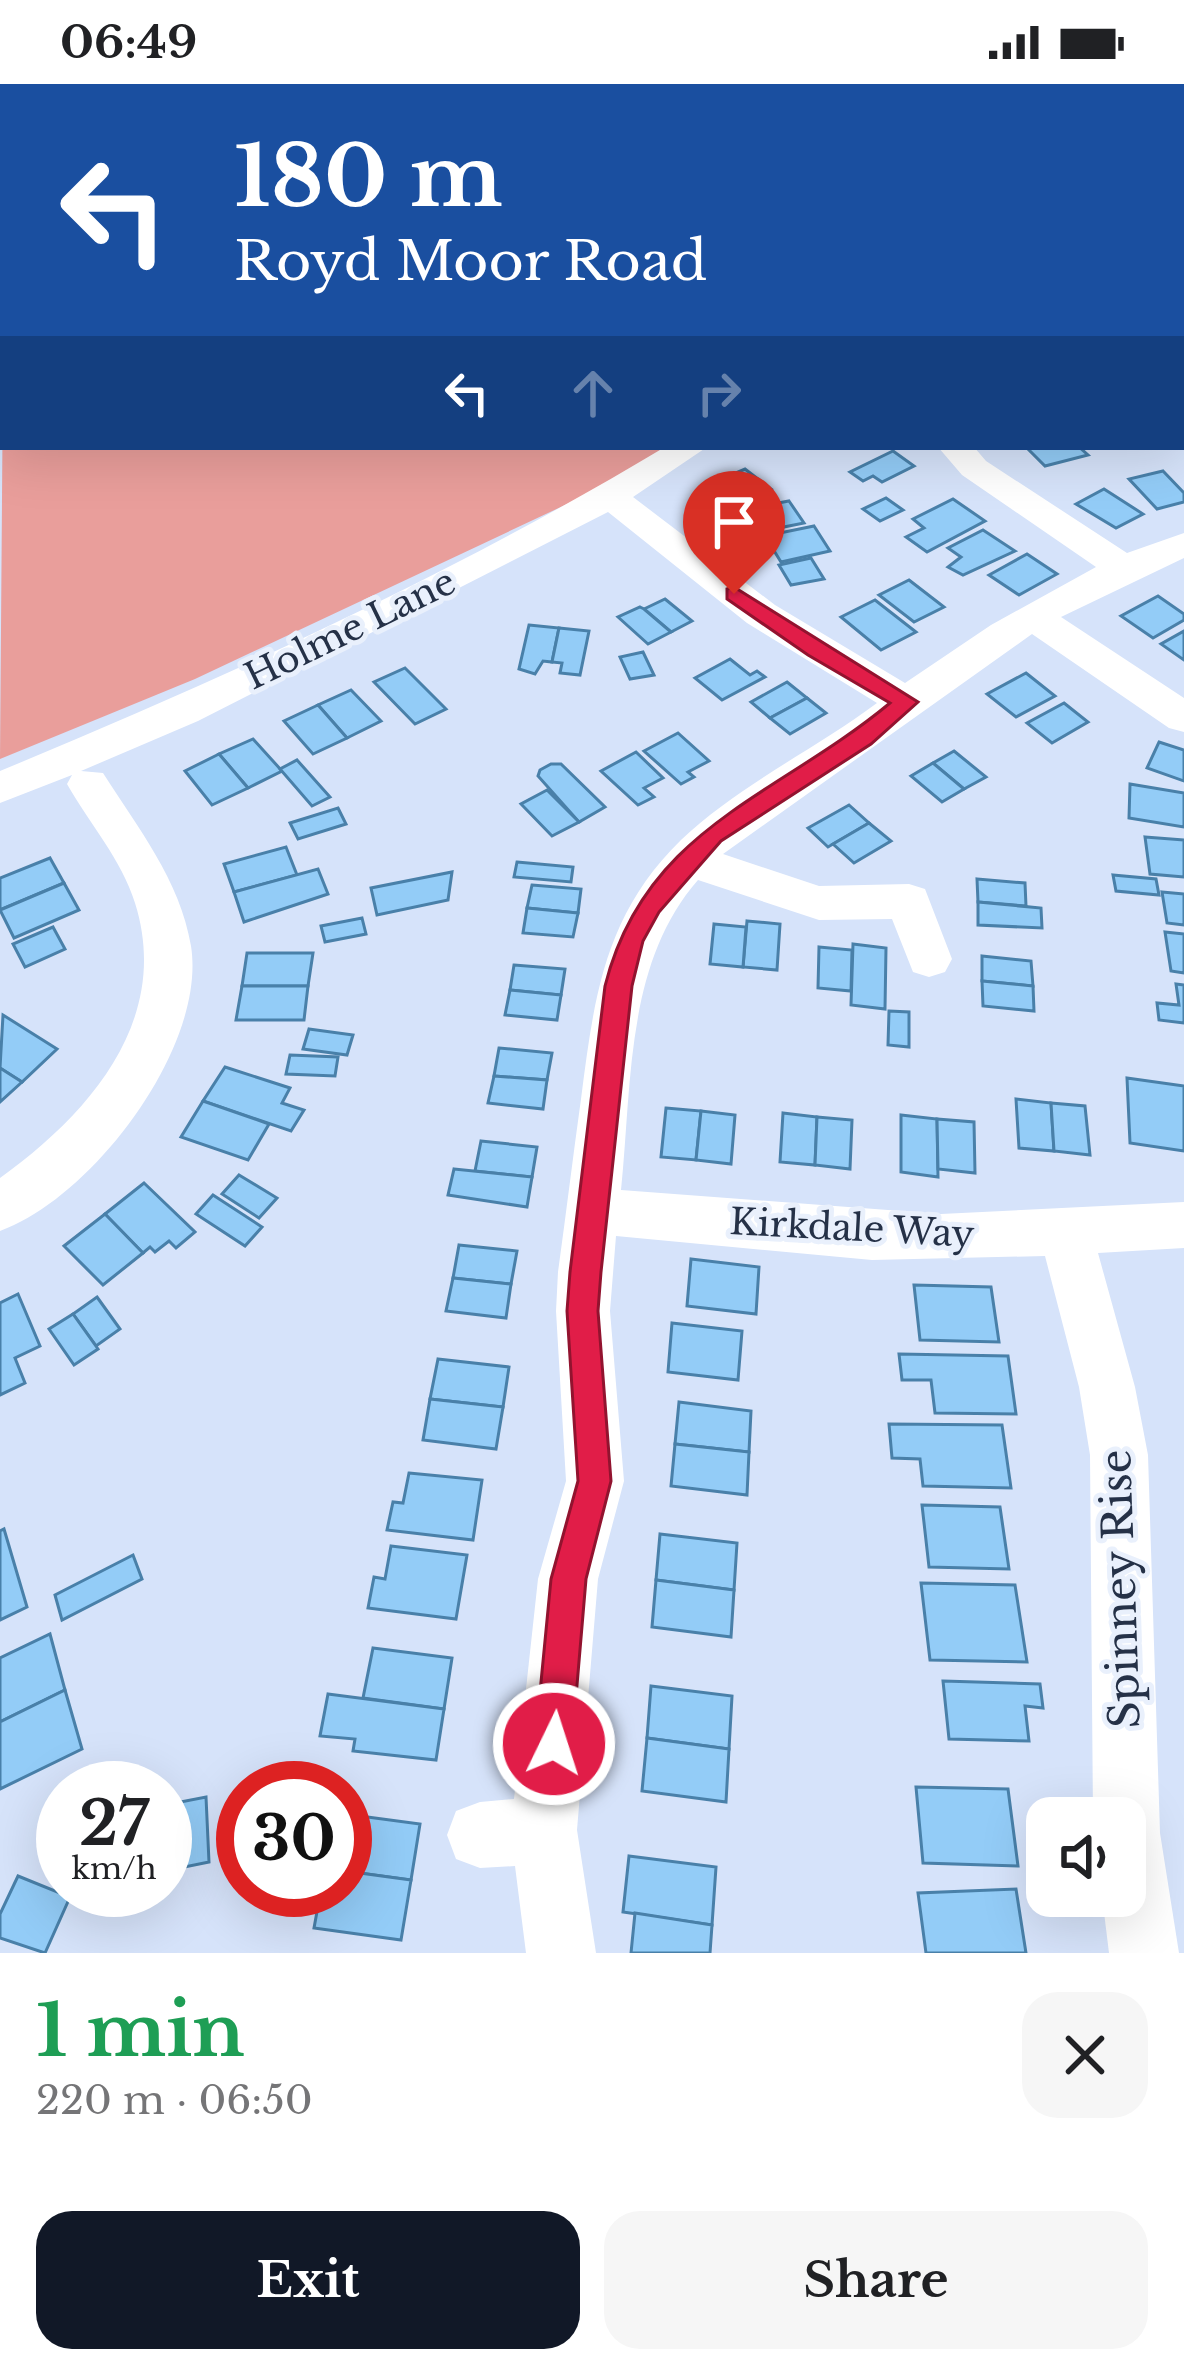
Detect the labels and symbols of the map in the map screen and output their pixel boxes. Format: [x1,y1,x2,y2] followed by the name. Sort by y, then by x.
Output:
[683,471,785,594] pin
[237,559,463,699] street label: Holme Lane
[728,1199,976,1257] street label: Kirkdale Way
[1089,1449,1151,1729] street label: Spinney Rise
[491,1681,617,1807] position arrow
[216,1761,372,1917] speed limit sign: 30

